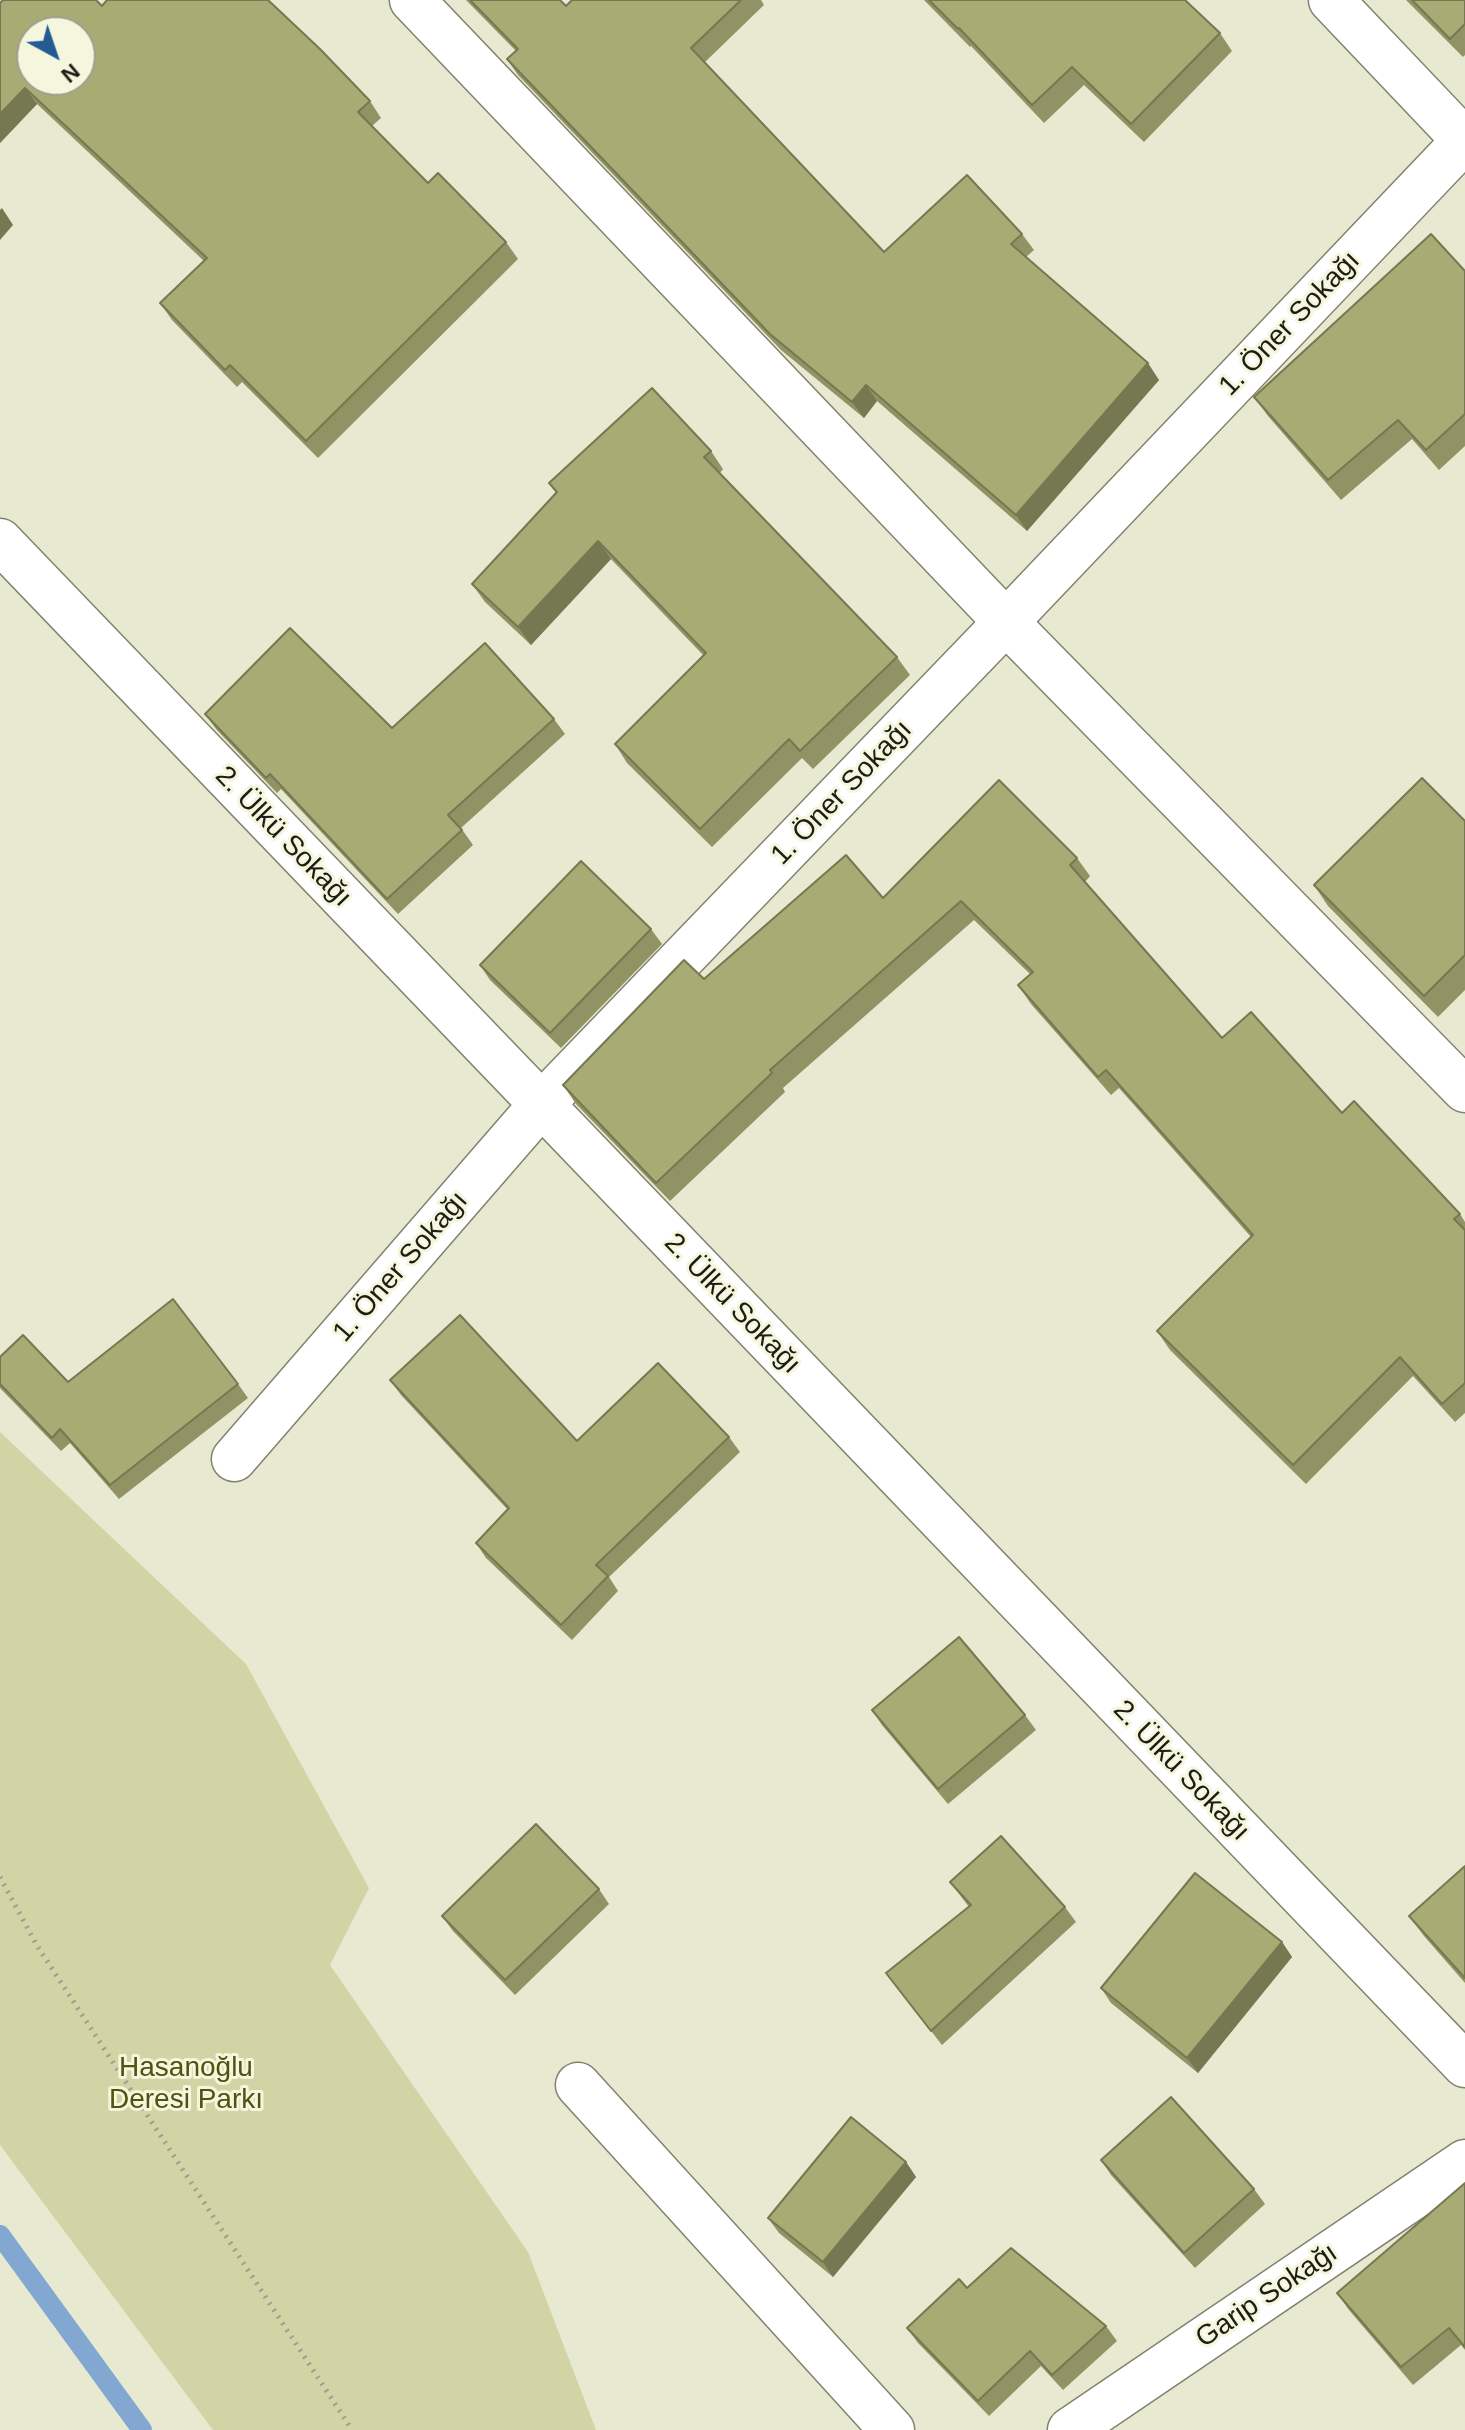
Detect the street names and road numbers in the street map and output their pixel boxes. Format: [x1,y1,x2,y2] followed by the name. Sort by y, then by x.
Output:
[1213,245,1367,403] street label: 1. Öner Sokağı
[765,714,919,872] street label: 1. Öner Sokağı
[208,760,358,914] street label: 2. Ülkü Sokağı
[327,1185,475,1349] street label: 1. Öner Sokağı
[657,1227,807,1381] street label: 2. Ülkü Sokağı
[1106,1694,1256,1848] street label: 2. Ülkü Sokağı
[1190,2236,1344,2356] street label: Garip Sokağı

